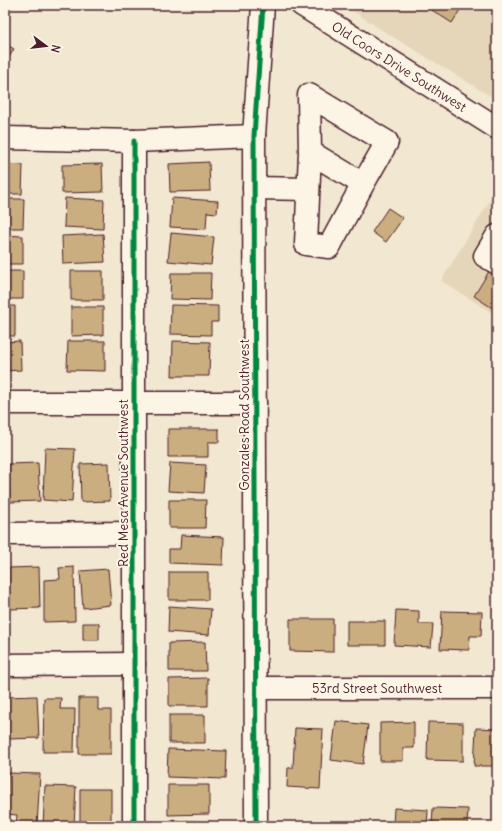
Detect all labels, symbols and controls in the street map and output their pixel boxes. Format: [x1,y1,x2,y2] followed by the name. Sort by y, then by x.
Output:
[329,17,471,116] street label: Old Coors Drive Southwest
[26,26,66,66] north arrow
[48,43,63,54] text: N
[236,339,253,491] street label: Gonzales Road Southwest
[115,399,132,567] street label: Red Mesa Avenue Southwest
[312,680,443,697] street label: 53rd Street Southwest

